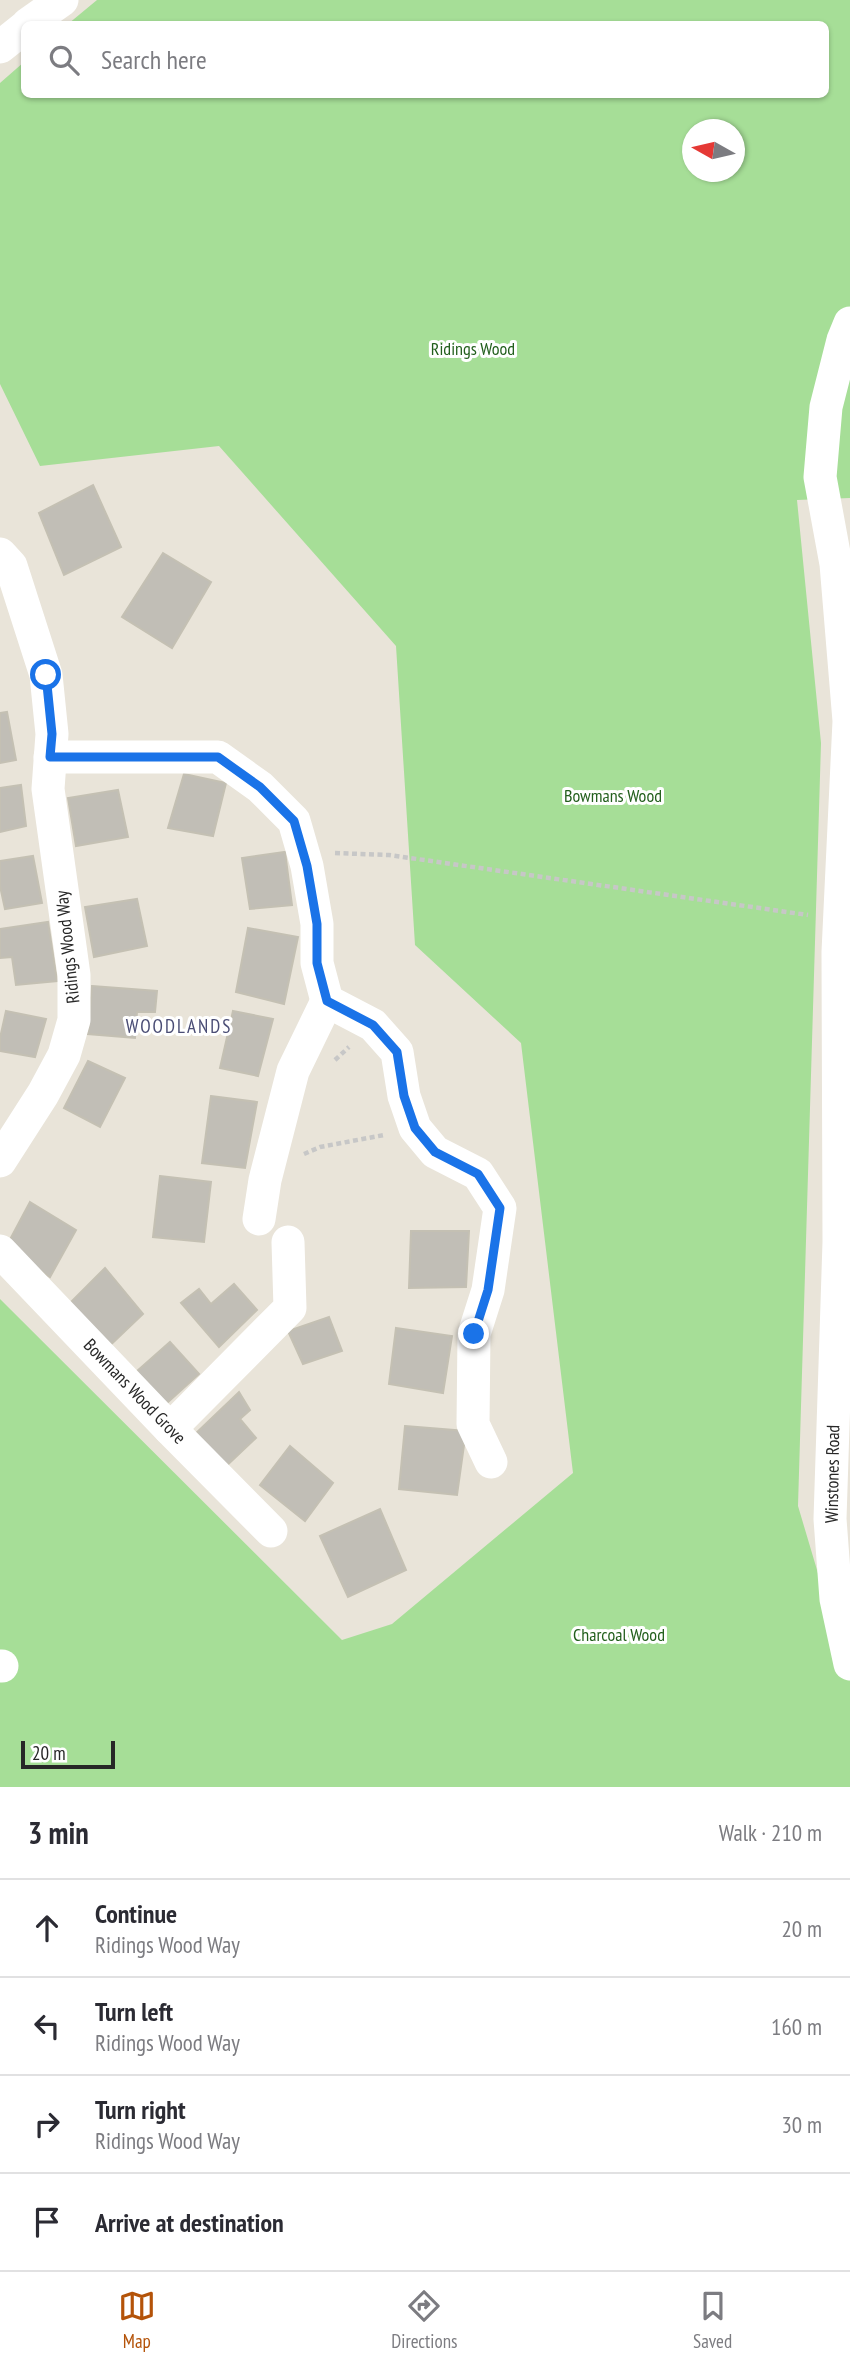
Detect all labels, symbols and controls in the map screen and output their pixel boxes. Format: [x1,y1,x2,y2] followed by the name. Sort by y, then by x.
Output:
[21,21,829,98] search box
[45,41,83,79] icon: search
[101,43,207,76] text: Search here
[682,119,745,182] north arrow
[431,337,515,360] park label: Ridings Wood
[30,659,61,690] route start
[564,784,662,807] park label: Bowmans Wood
[50,889,84,1005] street label: Ridings Wood Way
[126,1014,232,1038] district label: WOODLANDS
[458,1318,489,1349] route end
[79,1334,191,1448] street label: Bowmans Wood Grove
[820,1425,844,1523] street label: Winstones Road
[573,1623,665,1646] park label: Charcoal Wood
[21,1738,116,1770] scale bar
[32,1741,66,1765] text: 20 m
[28,1813,89,1852] text: 3 min
[719,1818,822,1847] text: Walk · 210 m
[95,1897,177,1930] text: Continue
[28,1909,66,1947] icon: ahead
[781,1914,822,1943] text: 20 m
[95,1930,240,1959] text: Ridings Wood Way
[95,1995,173,2028] text: Turn left
[28,2007,66,2045] icon: left
[771,2012,822,2041] text: 160 m
[95,2028,240,2057] text: Ridings Wood Way
[95,2093,186,2126] text: Turn right
[28,2105,66,2143] icon: right
[781,2110,822,2139] text: 30 m
[95,2126,240,2155] text: Ridings Wood Way
[28,2203,66,2241] icon: arrive
[95,2206,284,2239] text: Arrive at destination
[118,2287,156,2353] tab: Map
[391,2287,457,2353] tab: Directions
[693,2287,732,2353] tab: Saved

